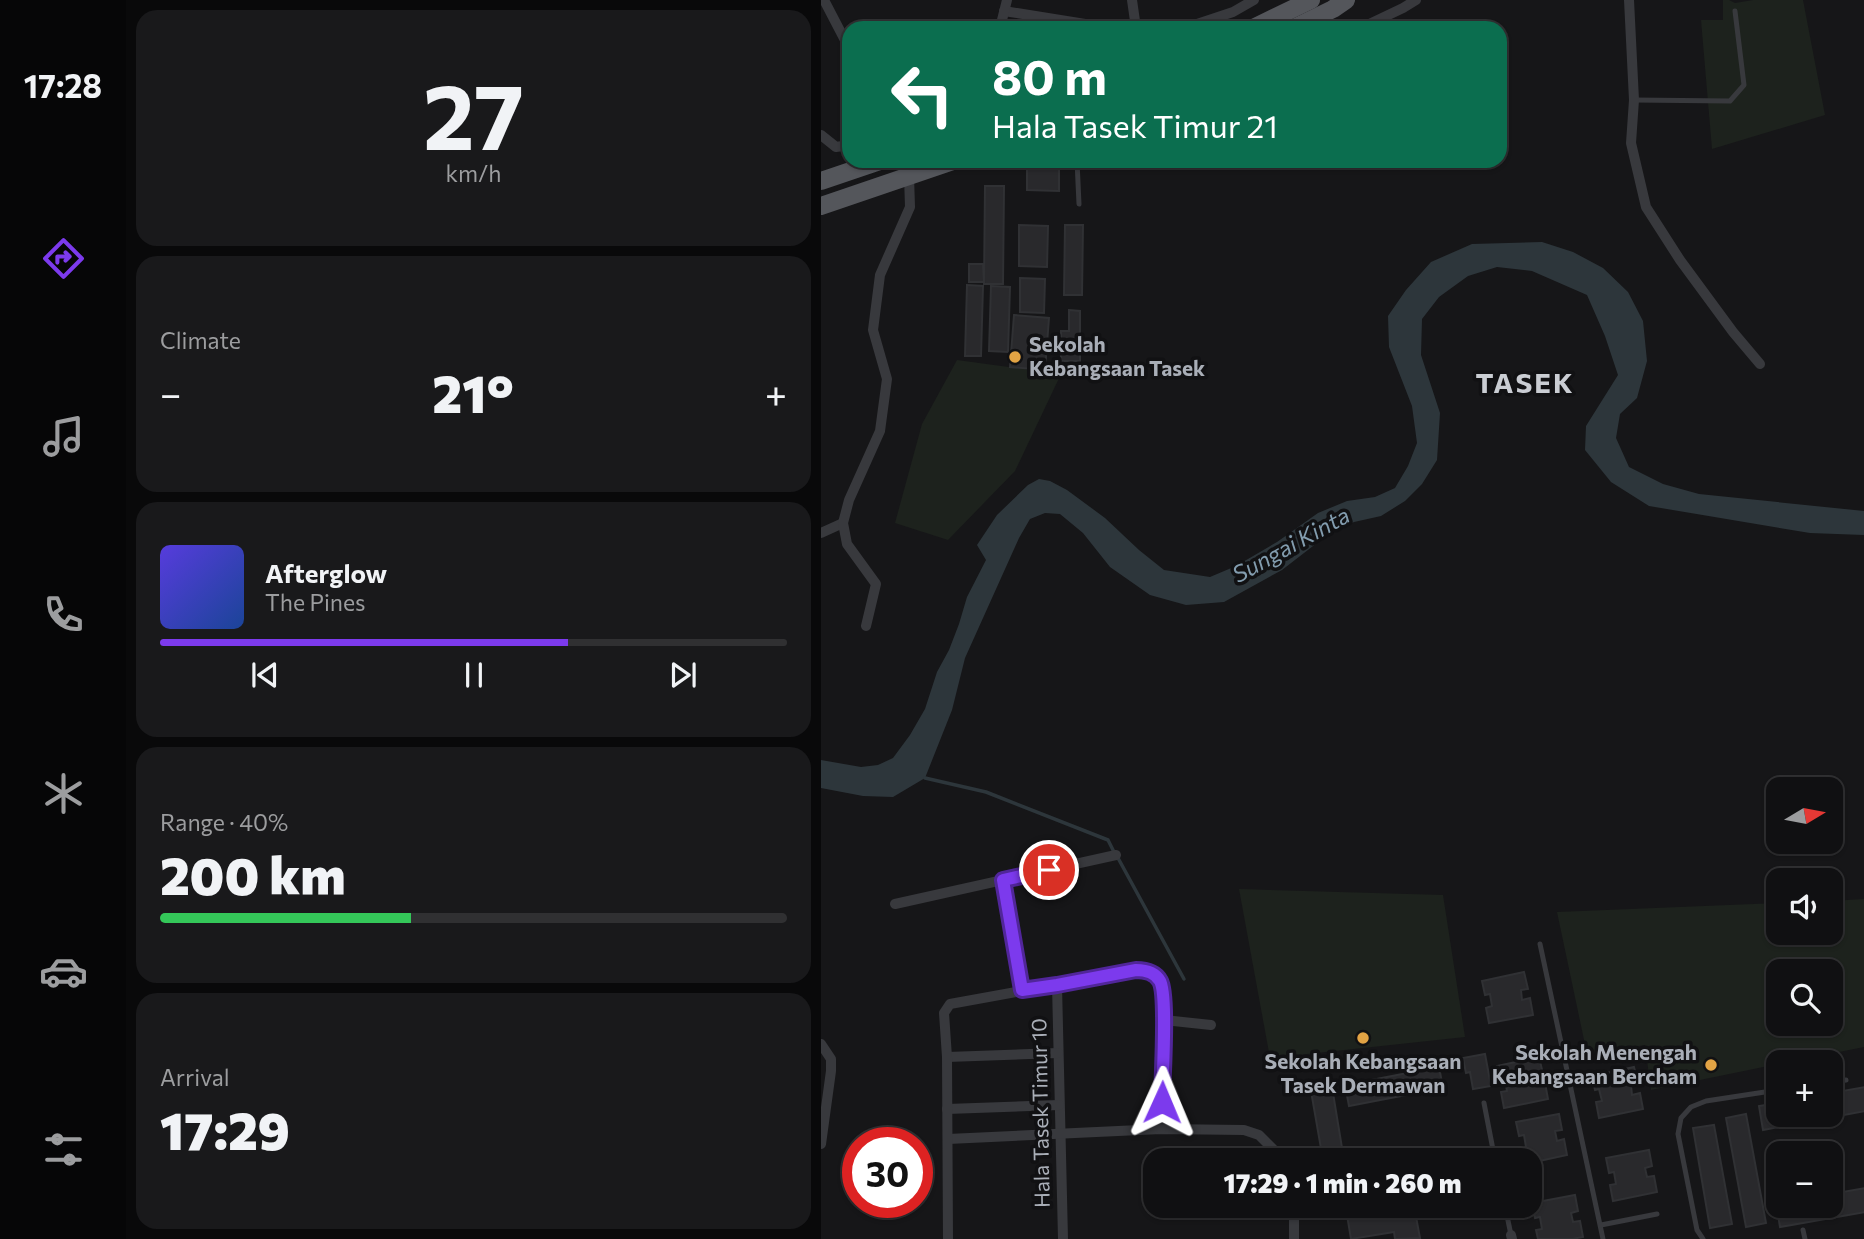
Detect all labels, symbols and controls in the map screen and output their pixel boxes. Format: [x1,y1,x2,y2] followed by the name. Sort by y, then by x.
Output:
[992,45,1107,105] text: 80 m
[877,49,968,140] icon: left
[423,57,524,169] text: 27
[24,65,102,105] text: 17:28
[992,105,1278,145] text: Hala Tasek Timur 21
[446,159,501,187] text: km/h
[39,234,88,283] icon: directions
[160,326,241,354] text: Climate
[1029,331,1205,380] place label: Sekolah Kebangsaan Tasek
[1007,349,1023,365] marker: Sekolah Kebangsaan Tasek
[432,360,514,424] text: 21°
[1476,365,1574,399] district label: TASEK
[160,369,182,416] text: −
[765,369,787,416] text: +
[39,412,88,461] icon: music
[1227,500,1354,588] water label: Sungai Kinta
[265,557,387,588] text: Afterglow
[265,588,366,616] text: The Pines
[39,590,88,639] icon: phone
[246,656,284,694] icon: previous
[455,656,493,694] icon: pause
[664,656,702,694] icon: next
[39,769,88,818] icon: climate
[1766,777,1843,854] north arrow
[1766,777,1843,1218] map controls
[160,808,288,836] text: Range · 40%
[1019,840,1079,900] pin
[160,842,346,906] text: 200 km
[1030,851,1068,889] icon: arrive
[1766,868,1843,945] button: sound
[39,947,88,996] icon: car
[1766,959,1843,1036] button: search
[1025,1018,1054,1208] street label: Hala Tasek Timur 10
[1355,1030,1371,1046] marker: Sekolah Kebangsaan Tasek Dermawan
[1492,1039,1697,1088] place label: Sekolah Menengah Kebangsaan Bercham
[1265,1048,1461,1097] place label: Sekolah Kebangsaan Tasek Dermawan
[1766,1050,1843,1127] button: +
[1703,1057,1719,1073] marker: Sekolah Menengah Kebangsaan Bercham
[160,1063,230,1091] text: Arrival
[1125,1065,1199,1139] position arrow
[160,1097,290,1161] text: 17:29
[39,1125,88,1174] icon: filters
[842,1127,933,1218] speed limit sign: 30
[1766,1141,1843,1218] button: −
[1224,1167,1461,1198] text: 17:29 · 1 min · 260 m

